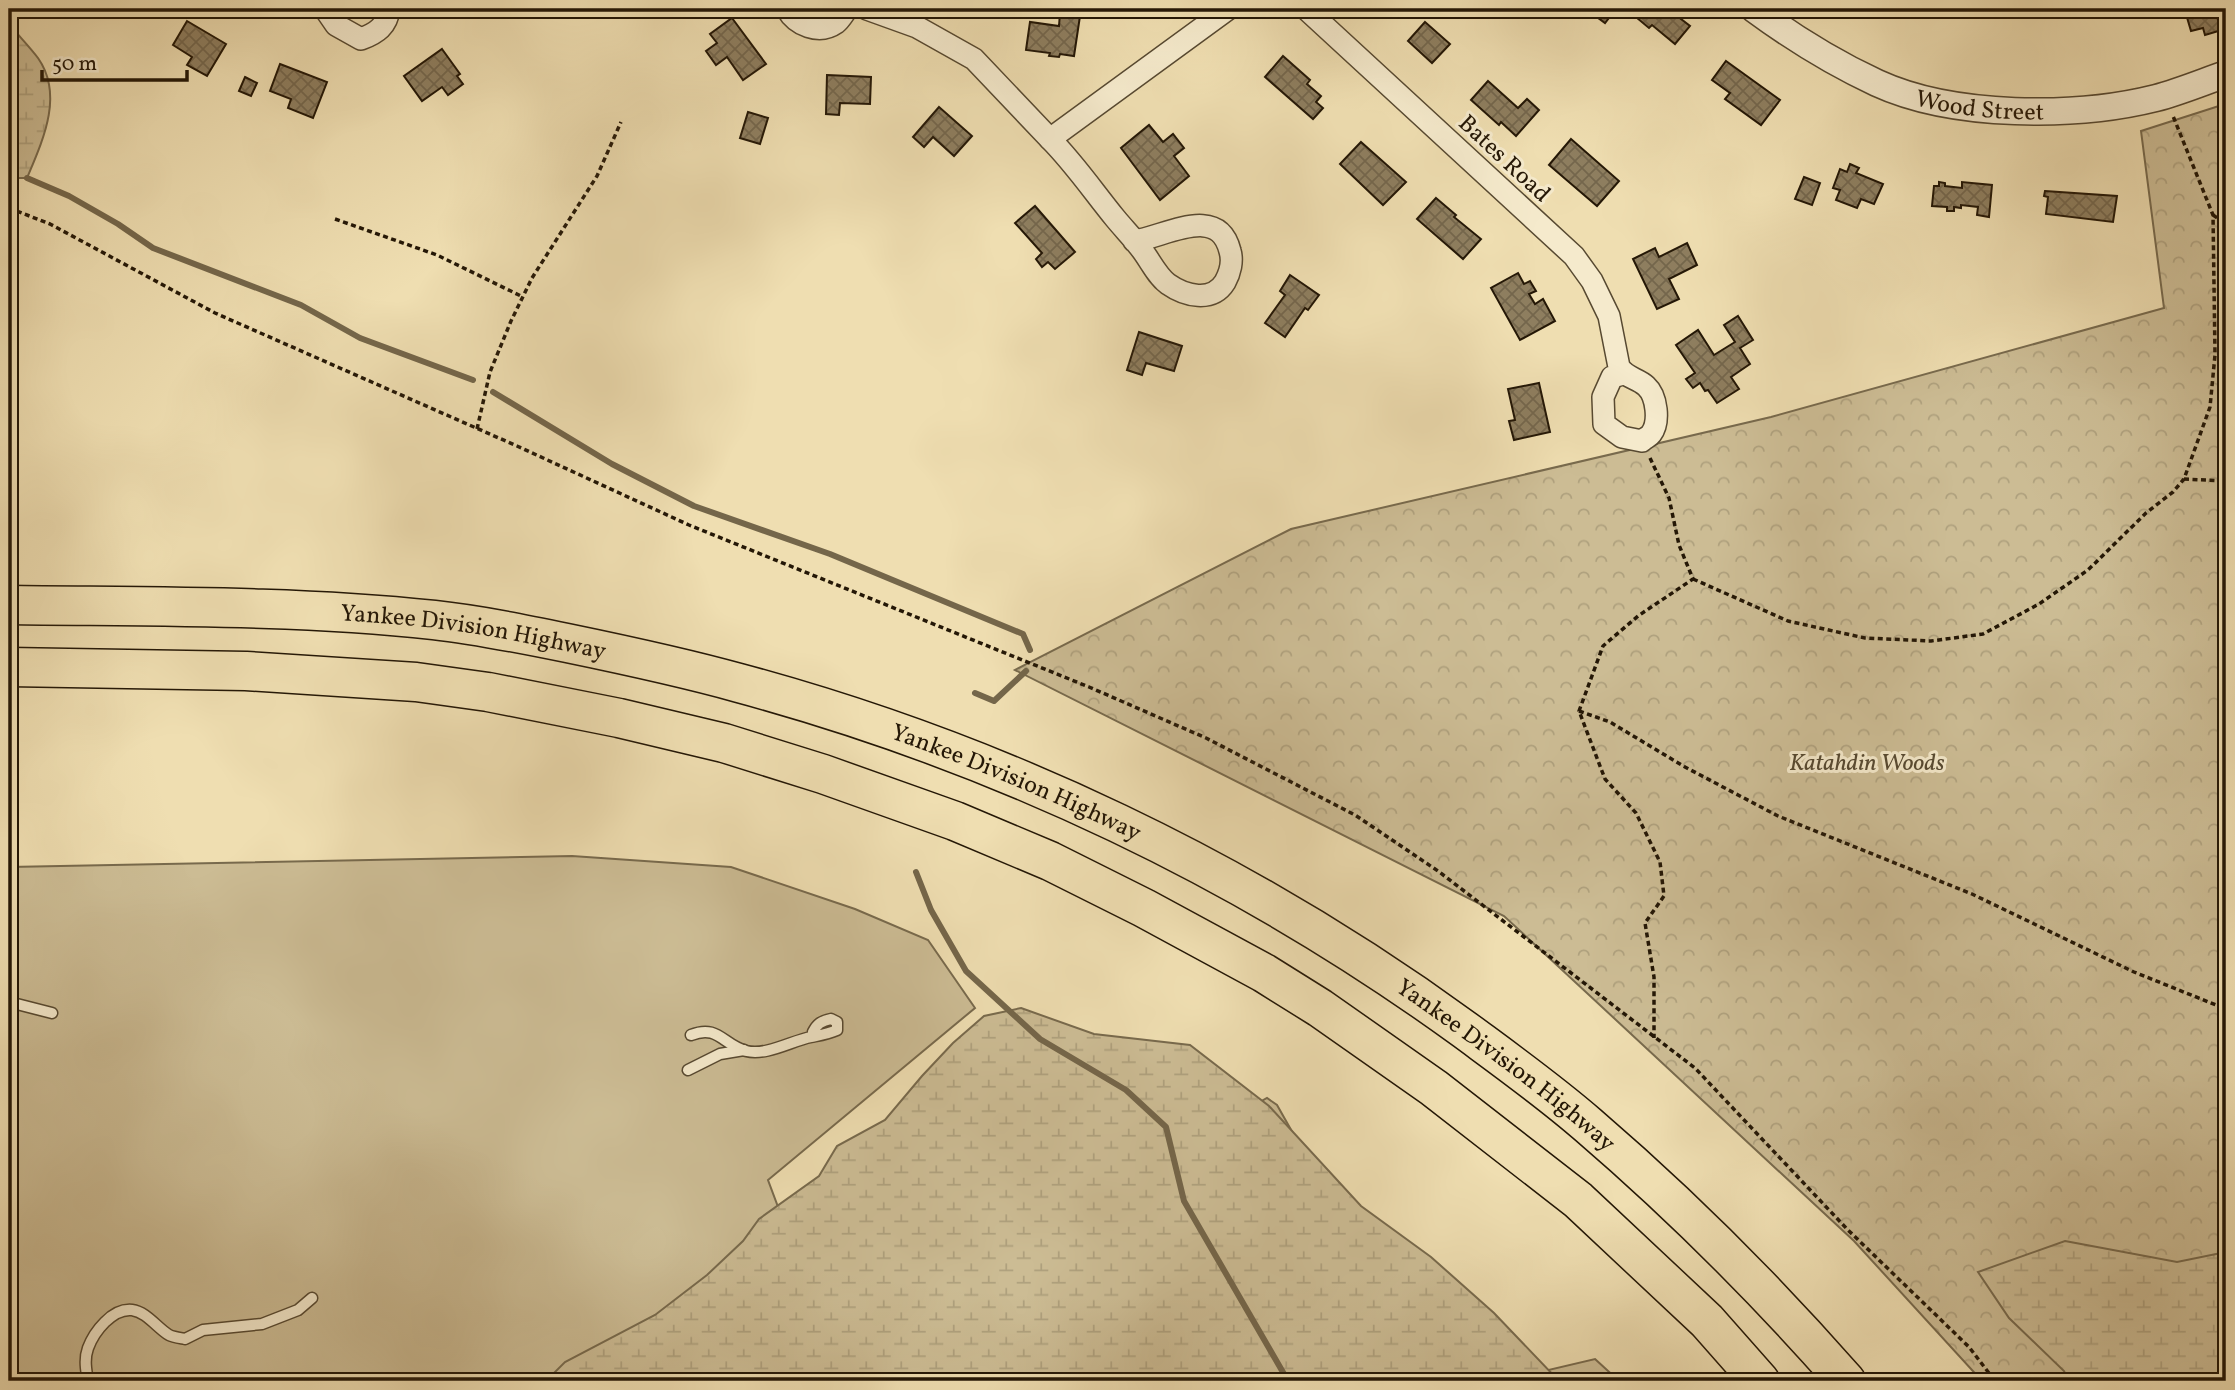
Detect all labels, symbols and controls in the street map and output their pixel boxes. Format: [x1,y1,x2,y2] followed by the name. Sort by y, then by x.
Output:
[42,38,187,82] scale bar
[52,50,97,79] text: 50 m
[1912,83,2044,131] street label: Wood Street
[1450,108,1557,211] street label: Bates Road
[340,597,609,670] street label: Yankee Division Highway
[886,716,1146,851] street label: Yankee Division Highway
[1789,747,1945,781] park label: Katahdin Woods
[1389,972,1622,1161] street label: Yankee Division Highway

